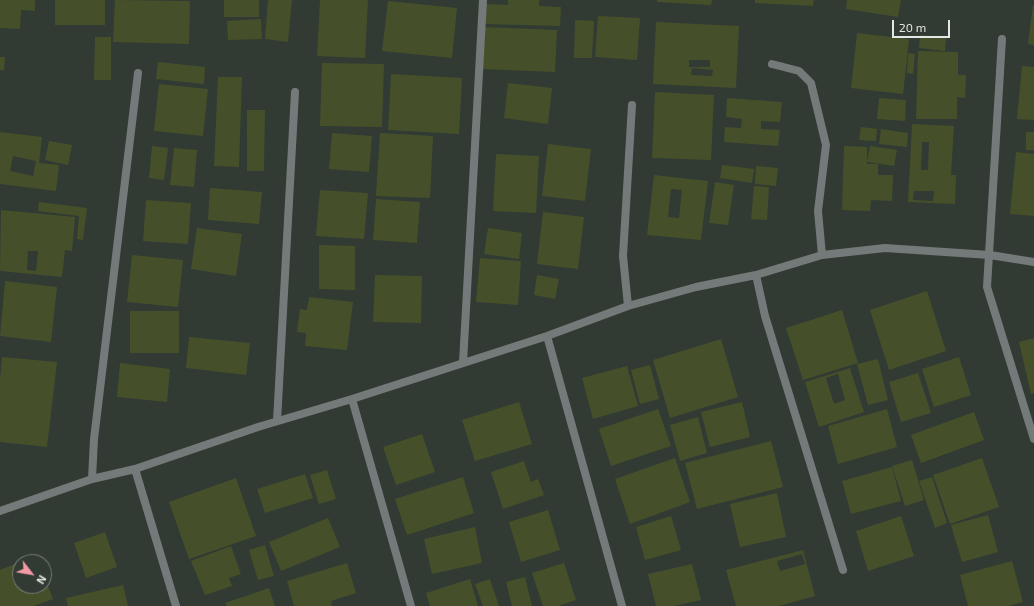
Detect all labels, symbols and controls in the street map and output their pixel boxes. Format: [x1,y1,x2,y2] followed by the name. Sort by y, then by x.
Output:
[894,12,952,38] scale bar
[899,20,926,34] text: 20 m
[12,554,52,594] north arrow
[34,573,49,587] text: N

